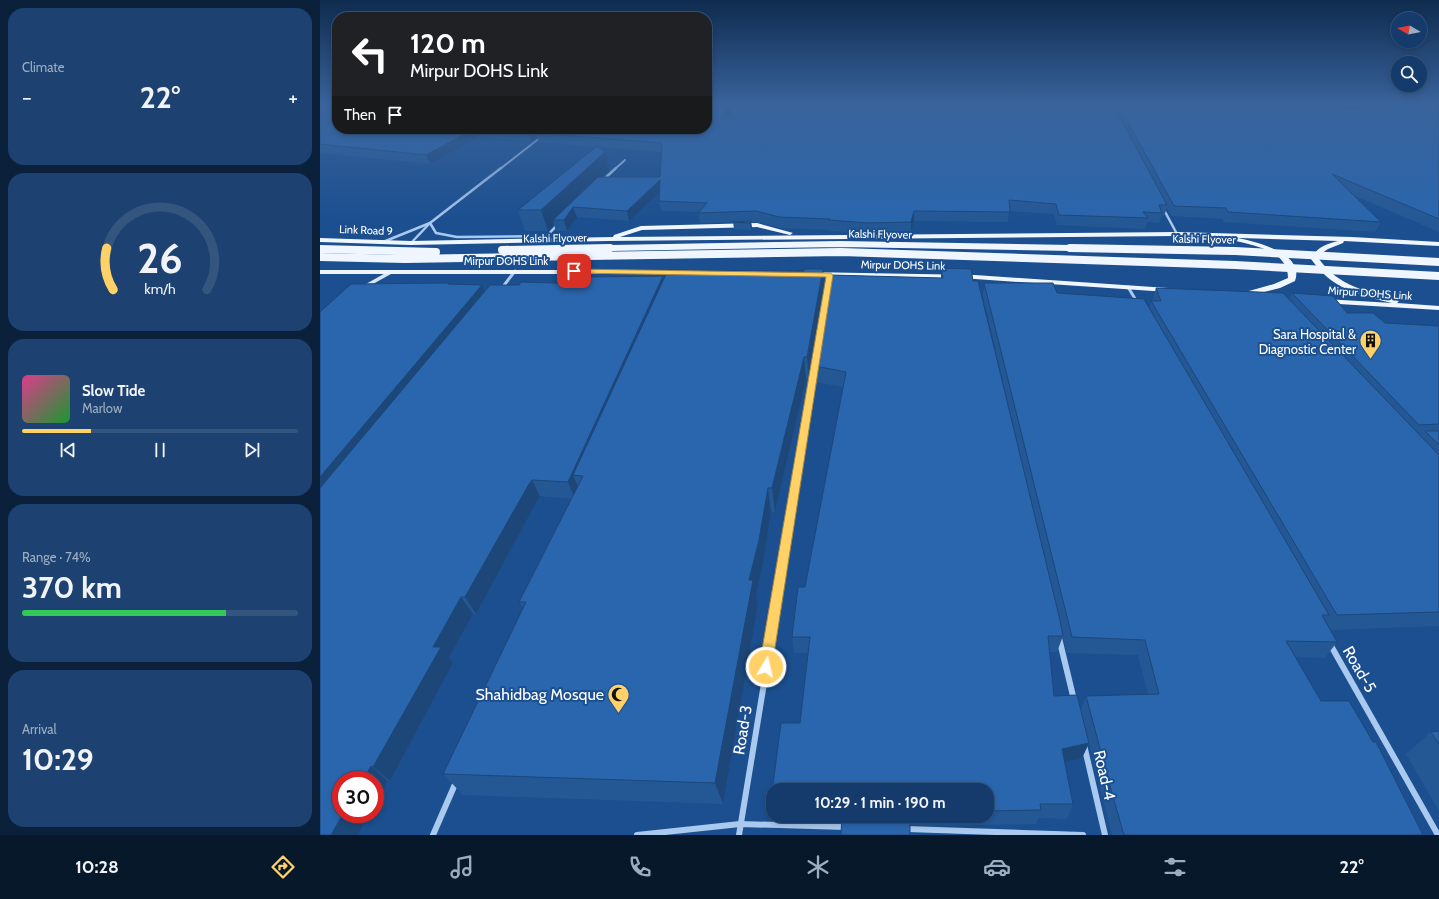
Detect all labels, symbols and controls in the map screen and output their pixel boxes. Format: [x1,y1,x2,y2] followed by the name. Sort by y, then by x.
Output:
[1391,12,1427,48] north arrow
[1391,12,1427,92] map controls
[410,26,486,60] text: 120 m
[344,28,396,80] icon: left
[1391,56,1427,92] button: search
[22,59,64,75] text: Climate
[410,60,548,82] text: Mirpur DOHS Link
[140,79,180,116] text: 22°
[22,84,32,111] text: −
[288,84,298,111] text: +
[384,104,406,126] icon: arrive
[344,106,376,124] text: Then
[339,222,393,238] street label: Link Road 9
[848,226,912,242] street label: Kalshi Flyover
[523,230,587,246] street label: Kalshi Flyover
[1172,231,1236,247] street label: Kalshi Flyover
[137,233,183,283] text: 26
[464,254,548,268] street label: Mirpur DOHS Link
[557,254,591,288] pin
[861,257,945,273] street label: Mirpur DOHS Link
[563,260,585,282] icon: arrive
[144,280,176,298] text: km/h
[1327,283,1413,303] street label: Mirpur DOHS Link
[1259,326,1357,357] place label: Sara Hospital & Diagnostic Center
[1358,328,1384,361] building icon: Sara Hospital & Diagnostic Center
[82,382,145,400] text: Slow Tide
[82,400,122,416] text: Marlow
[57,439,79,461] icon: previous
[149,439,171,461] icon: pause
[241,439,263,461] icon: next
[22,549,91,565] text: Range · 74%
[22,569,122,606] text: 370 km
[1339,643,1380,696] street label: Road-5
[745,646,787,688] position arrow
[606,681,632,714] mosque icon: Shahidbag Mosque
[476,685,604,704] place label: Shahidbag Mosque
[729,704,756,756] street label: Road-3
[22,721,57,737] text: Arrival
[22,741,94,778] text: 10:29
[1090,748,1119,802] street label: Road-4
[332,771,384,823] speed limit sign: 30
[814,794,946,812] text: 10:29 · 1 min · 190 m
[269,853,297,881] icon: directions
[448,853,476,881] icon: music
[626,853,654,881] icon: phone
[804,853,832,881] icon: climate
[983,853,1011,881] icon: car
[1161,853,1189,881] icon: filters
[75,856,119,878] text: 10:28
[1340,856,1364,878] text: 22°

